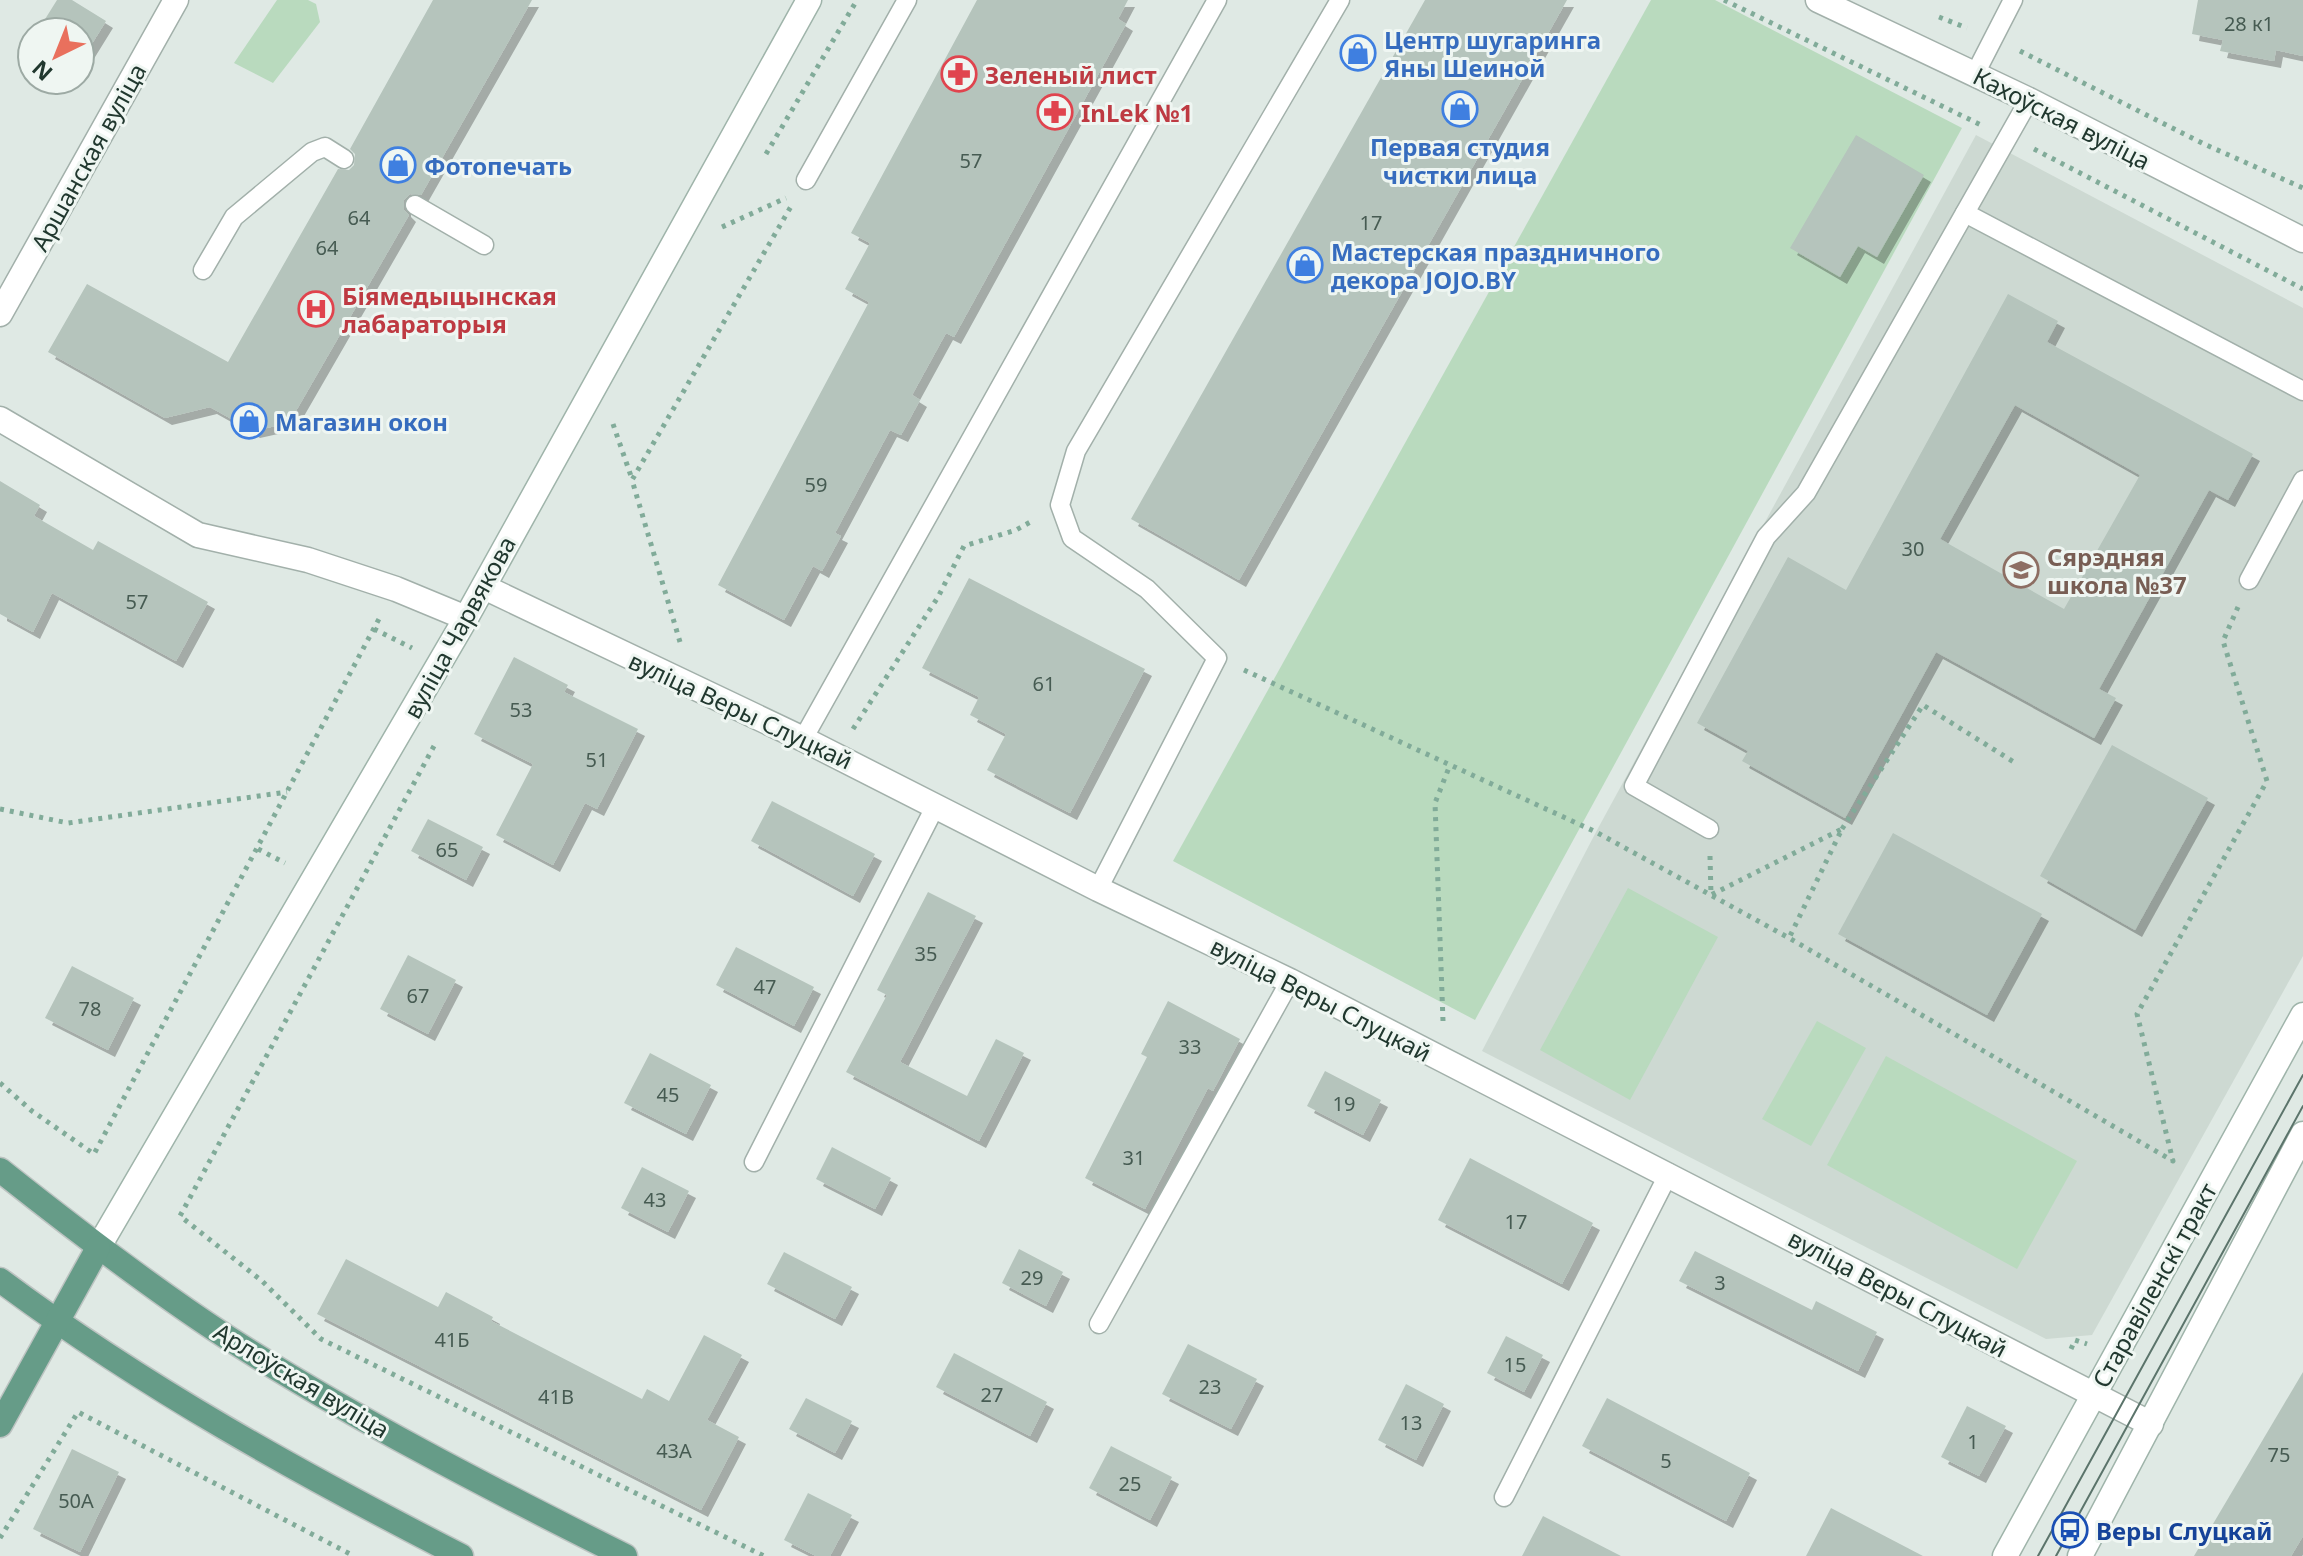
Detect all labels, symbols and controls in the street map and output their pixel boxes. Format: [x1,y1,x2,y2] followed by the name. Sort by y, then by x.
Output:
[2224,10,2274,37] house number: 28 к1
[16,16,96,96] north arrow
[1384,23,1601,84] place label: Центр шугаринга Яны Шеиной
[1339,34,1377,72] shop icon: Центр шугаринга Яны Шеиной
[25,54,58,88] text: N
[940,55,978,93] pharmacy icon: Зеленый лист
[23,57,153,257] street label: Аршанская вуліца
[985,58,1157,91] place label: Зеленый лист
[1968,59,2156,177] street label: Кахоўская вуліца
[1441,90,1479,128] shop icon: Первая студия чистки лица
[1036,93,1074,131] pharmacy icon: InLek №1
[1081,96,1193,129] place label: InLek №1
[1370,130,1550,191] place label: Первая студия чистки лица
[379,146,417,184] shop icon: Фотопечать
[960,147,982,174] house number: 57
[424,149,572,182] place label: Фотопечать
[348,204,371,231] house number: 64
[1360,209,1382,236] house number: 17
[316,234,339,261] house number: 64
[1331,235,1660,296] place label: Мастерская праздничного декора JOJO.BY
[1286,246,1324,284] shop icon: Мастерская праздничного декора JOJO.BY
[342,279,557,340] place label: Біямедыцынская лабараторыя
[297,290,335,328] hospital icon: Біямедыцынская лабараторыя
[230,402,268,440] shop icon: Магазин окон
[275,405,448,438] place label: Магазин окон
[805,471,827,498] house number: 59
[395,530,523,724] street label: вуліца Чарвякова
[1902,535,1924,562] house number: 30
[2047,540,2187,601] place label: Сярэдняя школа №37
[2002,551,2040,589] school or university icon: Сярэдняя школа №37
[126,588,148,615] house number: 57
[624,644,858,776] street label: вуліца Веры Слуцкай
[1033,670,1055,697] house number: 61
[510,696,532,723] house number: 53
[586,746,608,773] house number: 51
[436,836,458,863] house number: 65
[1205,929,1437,1069] street label: вуліца Веры Слуцкай
[915,940,937,967] house number: 35
[754,973,776,1000] house number: 47
[407,982,429,1009] house number: 67
[79,995,101,1022] house number: 78
[1179,1033,1201,1060] house number: 33
[657,1081,679,1108] house number: 45
[1333,1090,1355,1117] house number: 19
[1123,1144,1145,1171] house number: 31
[2084,1177,2224,1393] street label: Старавіленскі тракт
[644,1186,666,1213] house number: 43
[1505,1208,1527,1235] house number: 17
[1783,1221,2013,1365] street label: вуліца Веры Слуцкай
[1021,1264,1043,1291] house number: 29
[1714,1269,1726,1296] house number: 3
[208,1315,396,1445] street label: Арлоўская вуліца
[434,1326,470,1353] house number: 41Б
[1504,1351,1526,1378] house number: 15
[1199,1373,1221,1400] house number: 23
[981,1381,1003,1408] house number: 27
[538,1383,574,1410] house number: 41В
[1400,1409,1422,1436] house number: 13
[1967,1428,1979,1455] house number: 1
[656,1437,692,1464] house number: 43А
[2268,1441,2290,1468] house number: 75
[1660,1447,1672,1474] house number: 5
[1119,1470,1141,1497] house number: 25
[58,1487,94,1514] house number: 50А
[2051,1511,2089,1549] bus stop icon: Веры Слуцкай
[2096,1514,2272,1547] place label: Веры Слуцкай

